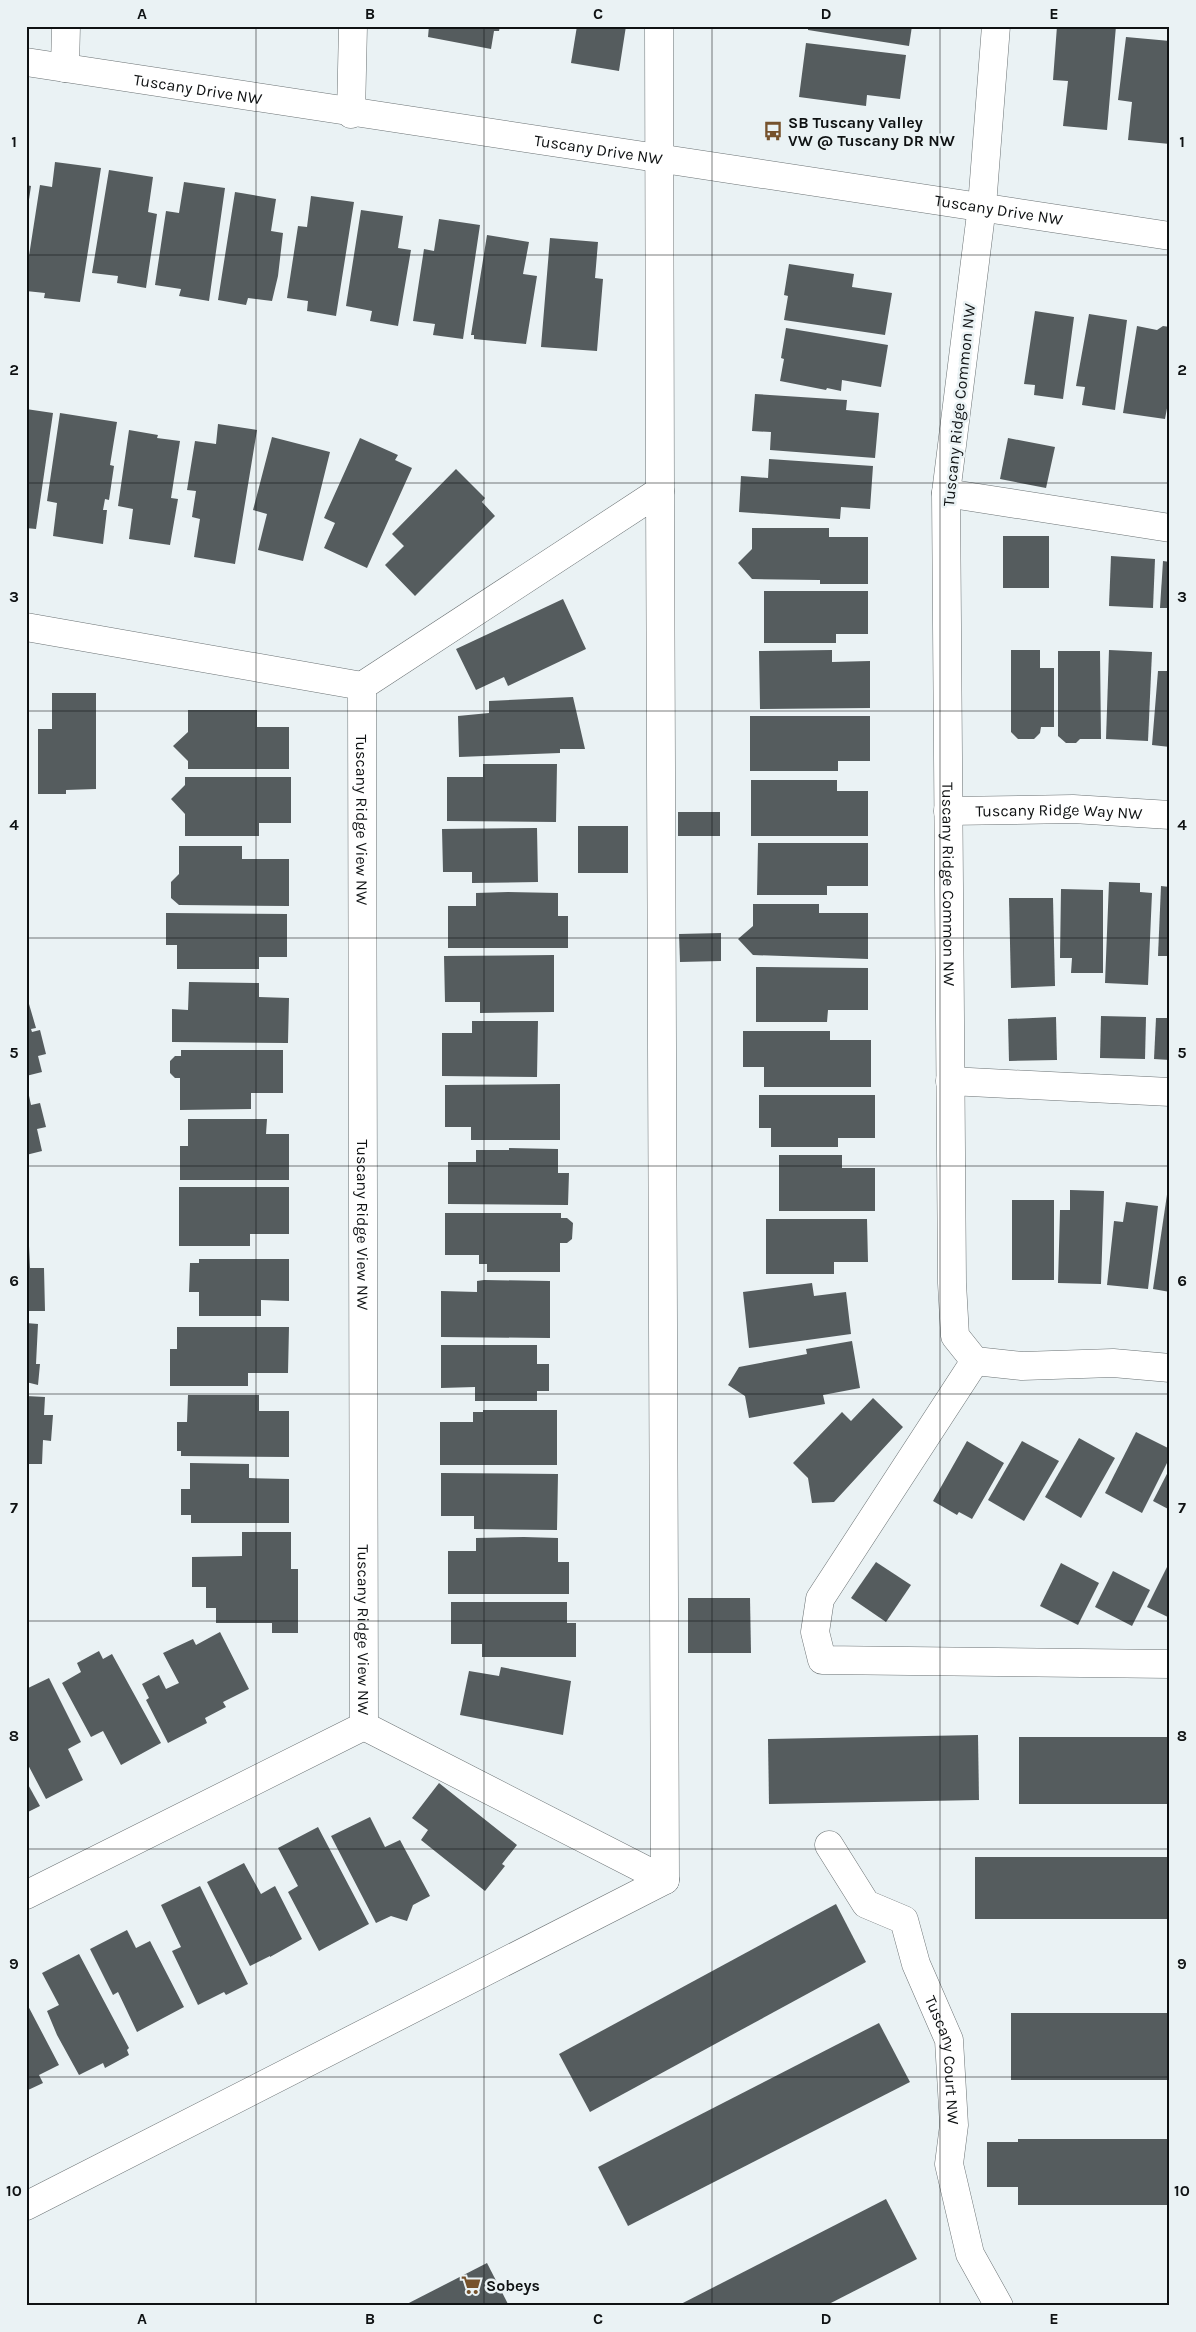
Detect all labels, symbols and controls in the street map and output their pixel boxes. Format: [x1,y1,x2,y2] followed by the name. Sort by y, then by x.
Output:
[137,4,147,23] text: A
[365,4,375,23] text: B
[593,4,603,23] text: C
[821,4,832,23] text: D
[1049,4,1059,23] text: E
[132,69,264,108] street label: Tuscany Drive NW
[788,113,955,150] place label: SB Tuscany Valley VW @ Tuscany DR NW
[762,120,784,142] bus stop icon: SB Tuscany Valley VW @ Tuscany DR NW
[533,130,665,168] street label: Tuscany Drive NW
[11,132,17,151] text: 1
[1179,132,1185,151] text: 1
[933,190,1065,229] street label: Tuscany Drive NW
[939,302,979,507] street label: Tuscany Ridge Common NW
[9,360,19,379] text: 2
[1177,360,1187,379] text: 2
[9,587,19,606] text: 3
[1177,587,1187,606] text: 3
[353,734,372,906] street label: Tuscany Ridge View NW
[939,782,959,987] street label: Tuscany Ridge Common NW
[975,799,1144,823] street label: Tuscany Ridge Way NW
[9,815,19,834] text: 4
[1177,815,1187,834] text: 4
[9,1043,19,1062] text: 5
[1177,1043,1187,1062] text: 5
[353,1139,373,1311] street label: Tuscany Ridge View NW
[9,1271,19,1290] text: 6
[1177,1271,1187,1290] text: 6
[10,1498,18,1517] text: 7
[1178,1498,1186,1517] text: 7
[354,1544,373,1716] street label: Tuscany Ridge View NW
[9,1726,19,1745] text: 8
[1177,1726,1187,1745] text: 8
[9,1954,19,1973] text: 9
[1177,1954,1187,1973] text: 9
[921,1993,964,2126] street label: Tuscany Court NW
[6,2181,22,2200] text: 10
[1174,2181,1190,2200] text: 10
[460,2274,482,2296] supermarket icon: Sobeys
[486,2276,540,2295] place label: Sobeys
[137,2309,147,2328] text: A
[365,2309,375,2328] text: B
[593,2309,603,2328] text: C
[821,2309,832,2328] text: D
[1049,2309,1059,2328] text: E

